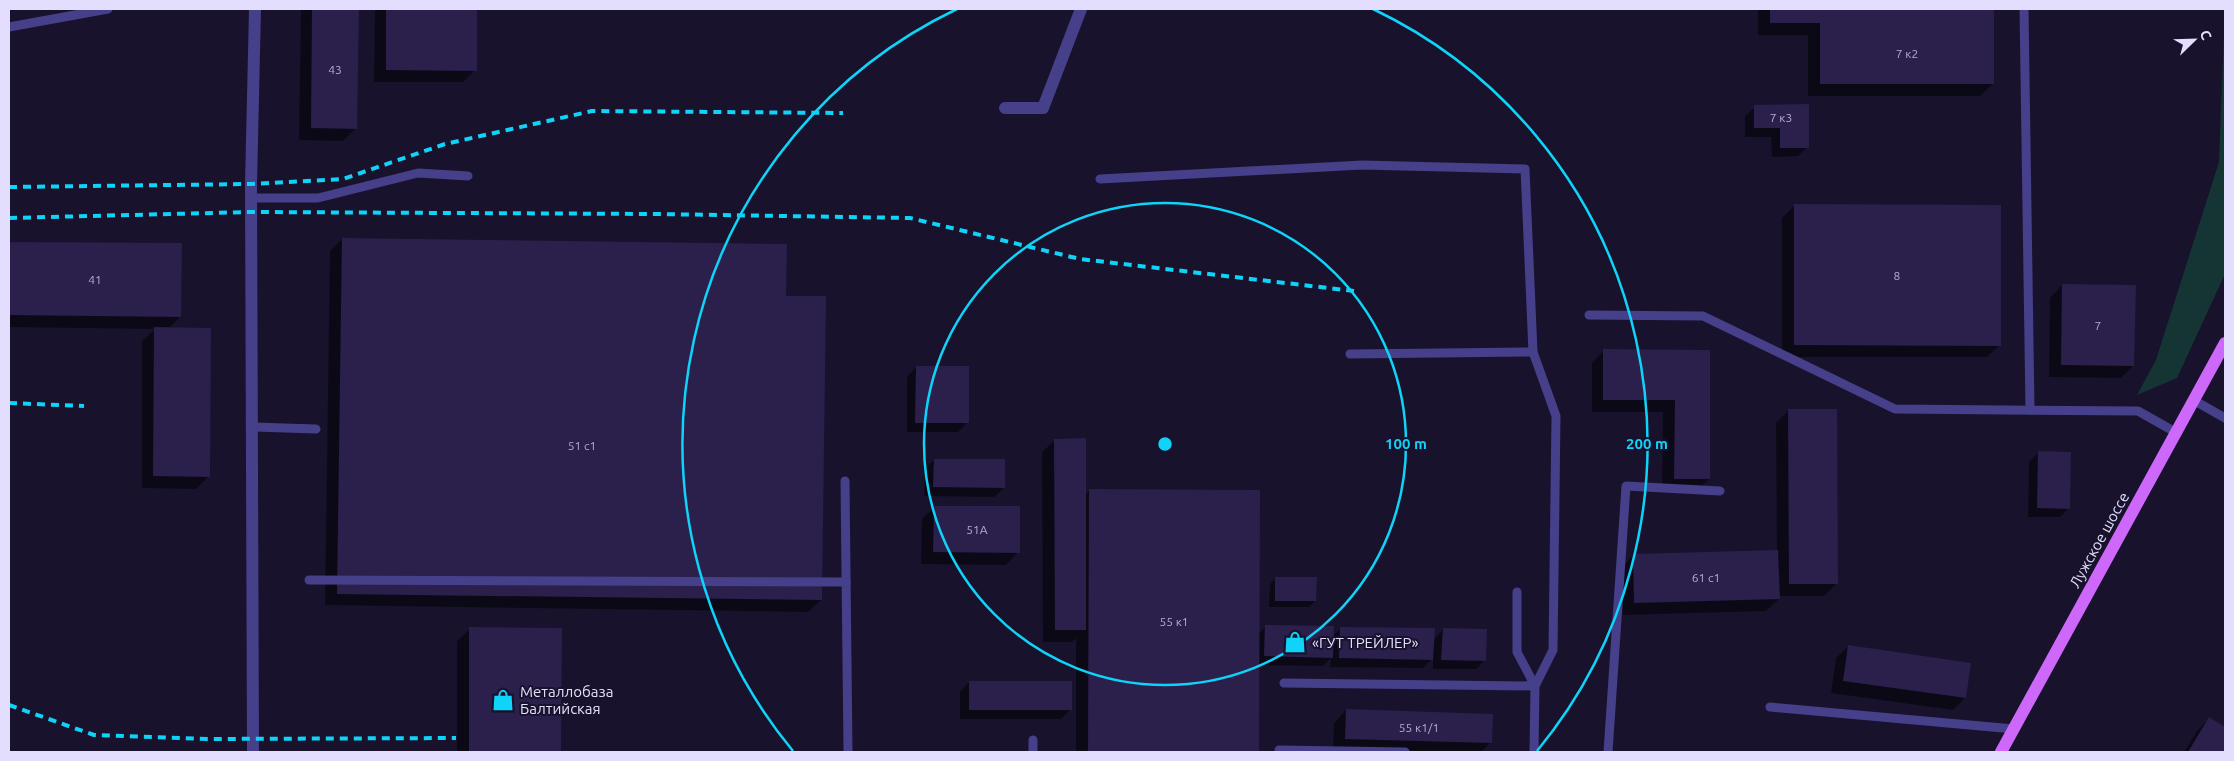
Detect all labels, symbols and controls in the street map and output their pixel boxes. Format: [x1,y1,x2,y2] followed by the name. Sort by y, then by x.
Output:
[2169,15,2219,65] north arrow
[2197,28,2215,42] text: С
[1896,47,1918,60] house number: 7 к2
[328,63,342,76] house number: 43
[1770,111,1792,124] house number: 7 к3
[1894,269,1901,282] house number: 8
[88,273,102,286] house number: 41
[2095,319,2101,332] house number: 7
[1156,435,1174,453] centre of rings
[1385,435,1427,452] text: 100 m
[1626,435,1668,452] text: 200 m
[568,439,596,452] house number: 51 с1
[2066,489,2132,591] street label: Лужское шоссе
[966,523,988,536] house number: 51А
[1692,571,1720,584] house number: 61 с1
[1159,615,1189,628] house number: 55 к1
[1282,629,1308,655] shop icon: «ГУТ ТРЕЙЛЕР»
[1312,634,1419,651] place label: «ГУТ ТРЕЙЛЕР»
[520,683,613,717] place label: Металлобаза Балтийская
[490,687,516,713] shop icon: Металлобаза Балтийская
[1399,721,1439,734] house number: 55 к1/1

